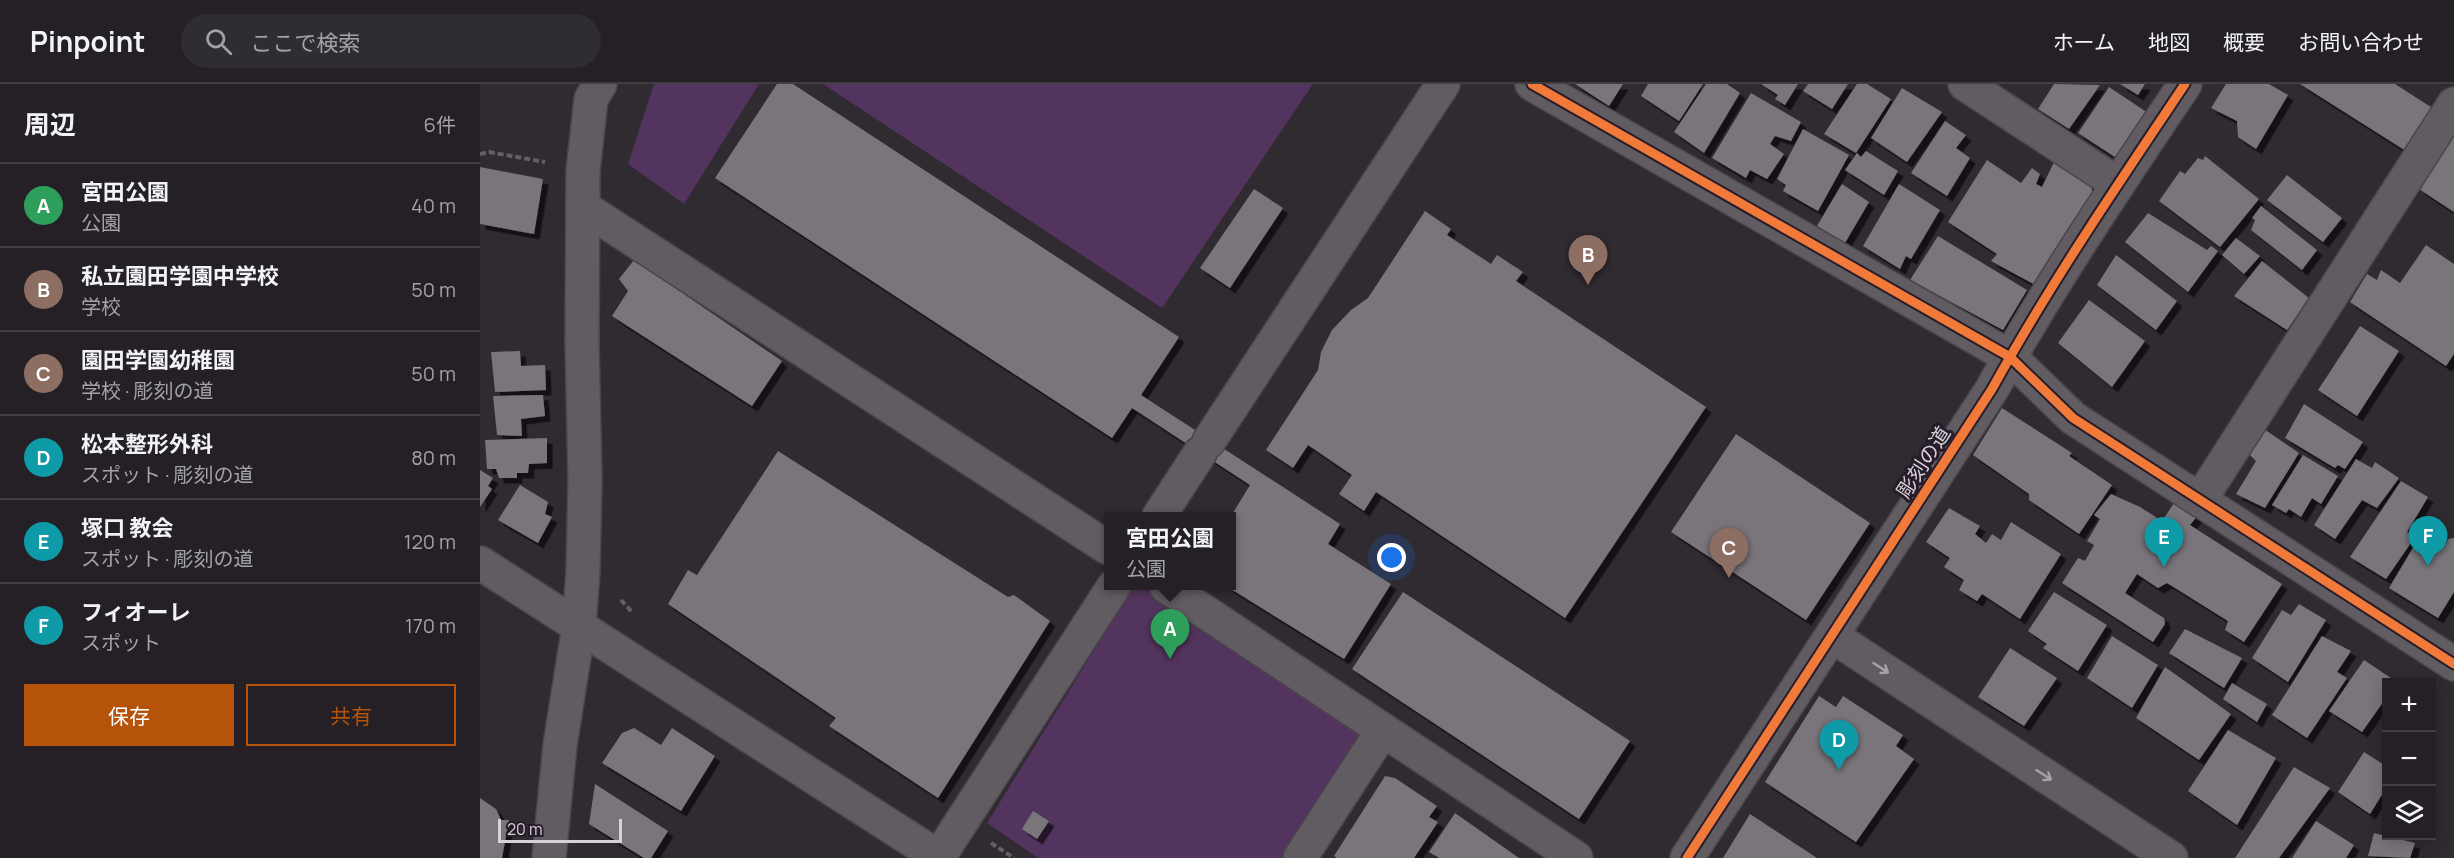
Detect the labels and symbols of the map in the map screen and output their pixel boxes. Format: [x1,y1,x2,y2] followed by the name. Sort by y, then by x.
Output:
[1568,236,1608,285] pin: B
[1890,421,1956,503] street label: 彫刻の道
[2408,516,2448,566] pin: F
[2144,518,2184,567] pin: E
[1710,528,1748,578] pin: C
[1377,543,1406,572] your location
[1150,610,1190,659] pin: A
[1872,662,1889,674] one-way arrow
[1820,720,1858,770] pin: D
[2035,769,2052,781] one-way arrow
[498,816,622,844] scale bar

